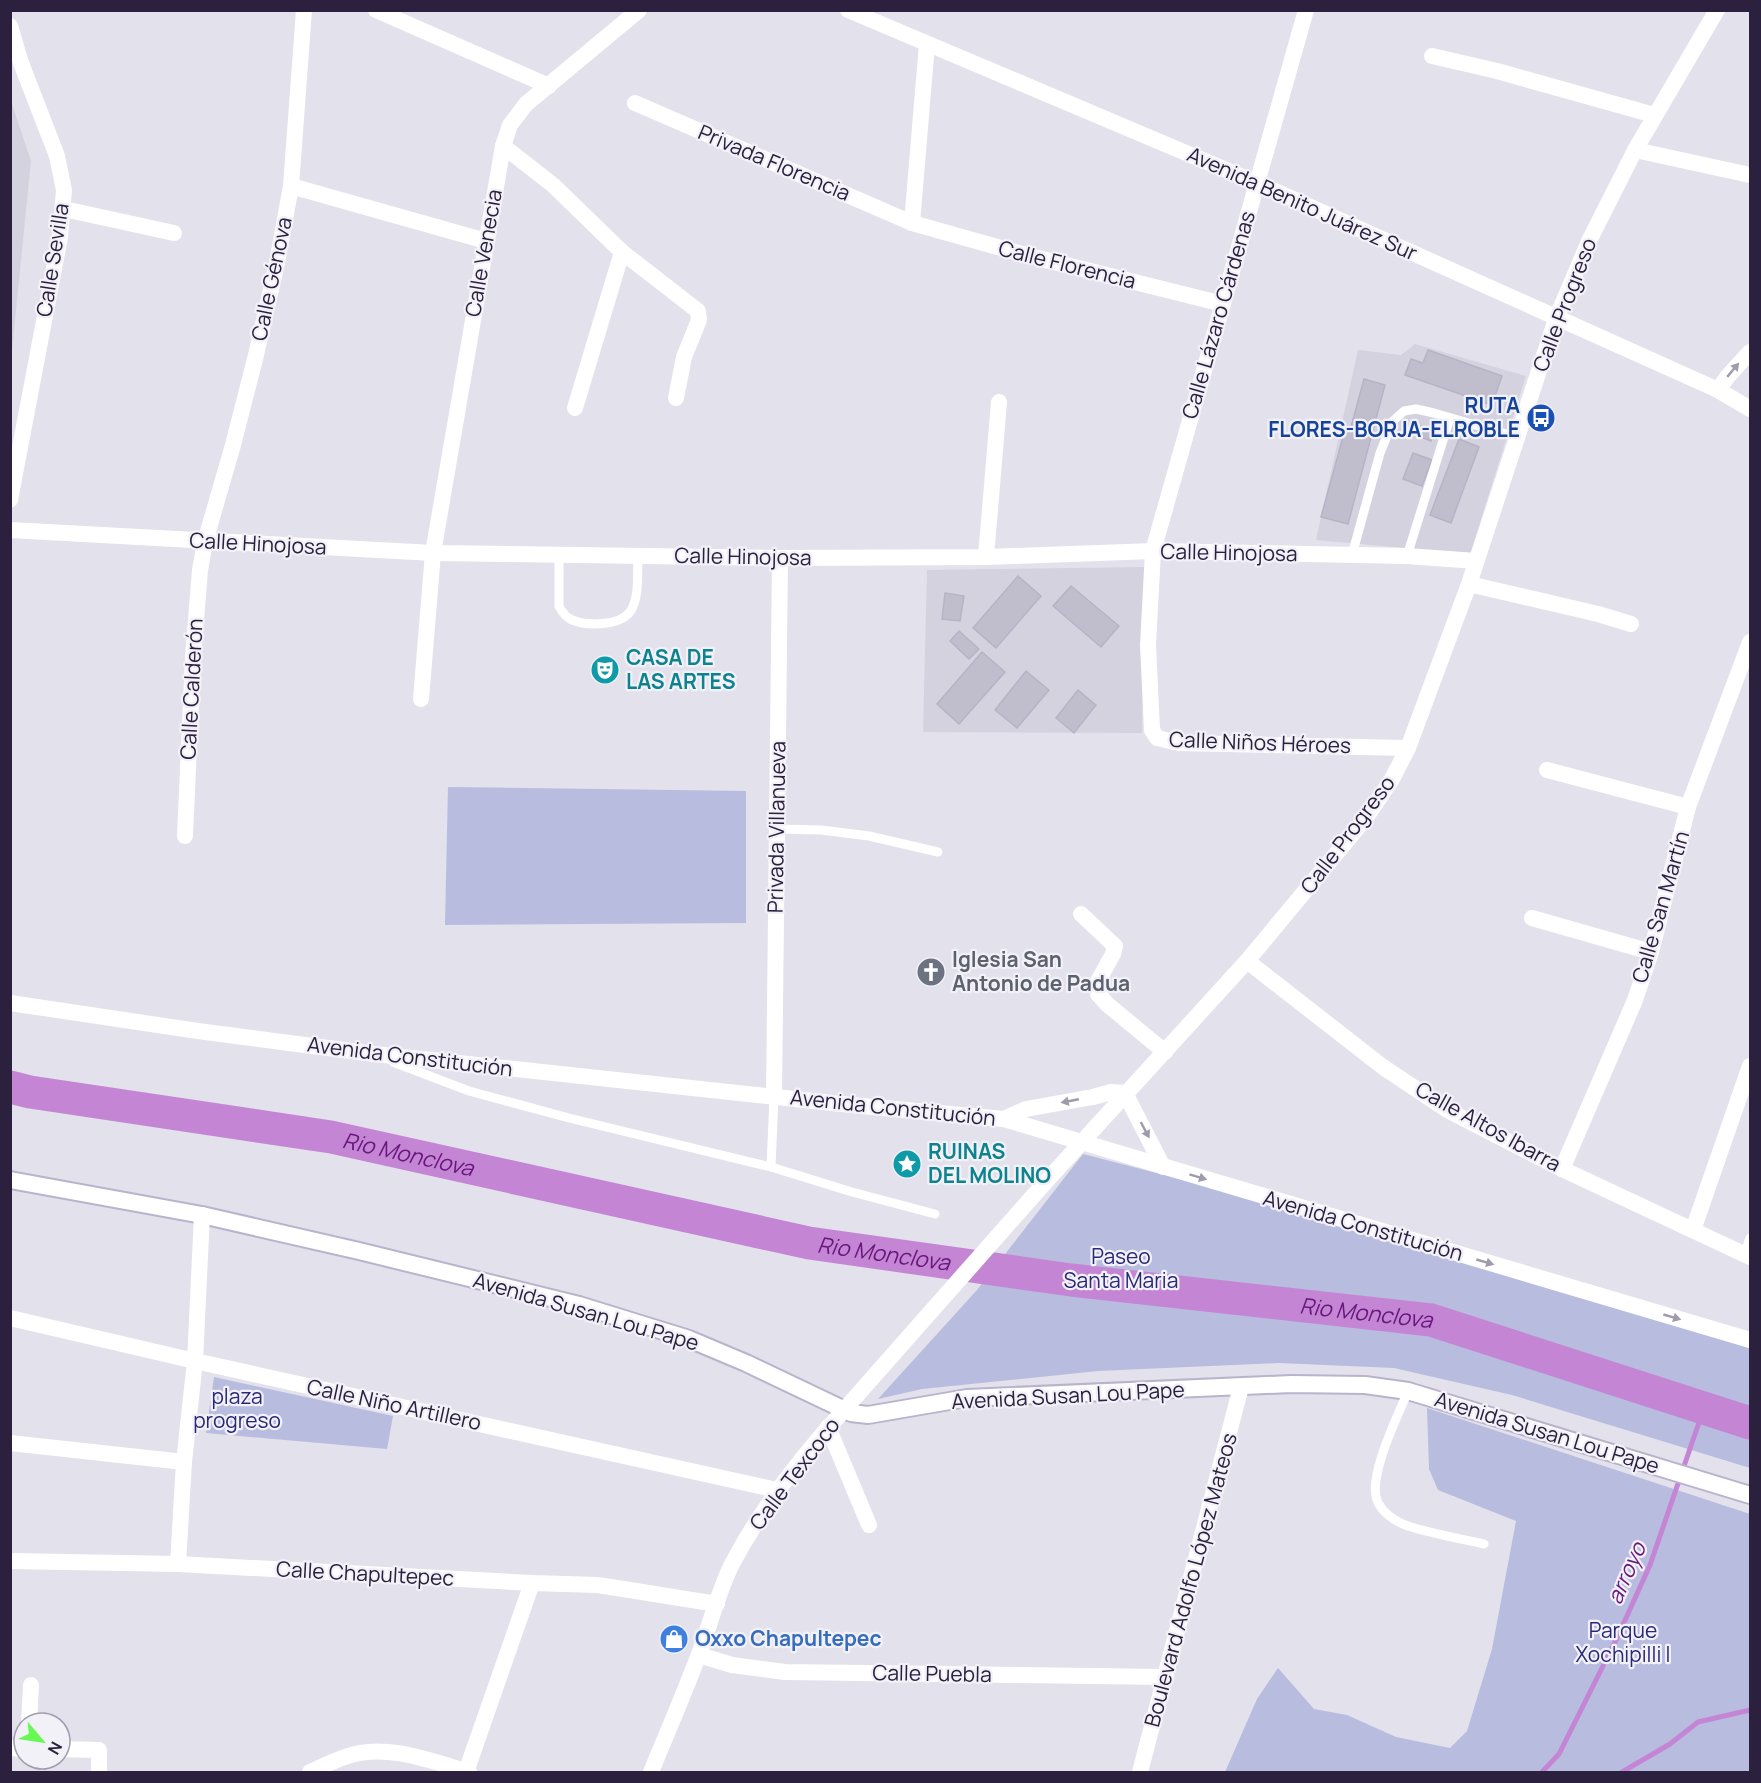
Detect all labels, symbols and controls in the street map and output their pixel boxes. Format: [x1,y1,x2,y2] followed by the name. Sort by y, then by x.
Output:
[694,117,855,207] street label: Privada Florencia
[1183,140,1422,267] street label: Avenida Benito Juárez Sur
[458,187,508,319] street label: Calle Venecia
[29,201,75,319] street label: Calle Sevilla
[1175,207,1261,422] street label: Calle Lázaro Cárdenas
[244,214,298,343] street label: Calle Génova
[996,233,1139,295] street label: Calle Florencia
[1526,234,1602,375] street label: Calle Progreso
[1726,363,1739,378] one-way arrow
[1268,391,1520,443] place label: RUTA FLORES-BORJA-ELROBLE
[1525,402,1557,434] bus stop icon: RUTA FLORES-BORJA-ELROBLE
[189,525,327,561] street label: Calle Hinojosa
[1160,537,1298,567] street label: Calle Hinojosa
[674,541,812,571] street label: Calle Hinojosa
[173,618,209,760] street label: Calle Calderón
[626,643,736,695] place label: CASA DE LAS ARTES
[589,654,621,686] theatre icon: CASA DE LAS ARTES
[1169,725,1351,759] street label: Calle Niños Héroes
[760,741,792,913] street label: Privada Villanueva
[1294,770,1401,899] street label: Calle Progreso
[1625,827,1695,986] street label: Calle San Martín
[952,945,1130,997] place label: Iglesia San Antonio de Padua
[915,956,947,988] church icon: Iglesia San Antonio de Padua
[306,1030,514,1082] street label: Avenida Constitución
[1411,1075,1566,1178] street label: Calle Altos Ibarra
[789,1082,997,1132] street label: Avenida Constitución
[1060,1097,1079,1106] one-way arrow
[1140,1122,1150,1139] one-way arrow
[340,1125,478,1184] water label: Rio Monclova
[928,1137,1051,1189] place label: RUINAS DEL MOLINO
[891,1148,923,1180] place icon: RUINAS DEL MOLINO
[1189,1173,1207,1182] one-way arrow
[1260,1183,1466,1267] street label: Avenida Constitución
[816,1229,954,1278] water label: Rio Monclova
[1064,1242,1178,1294] park label: Paseo Santa Maria
[1476,1258,1494,1267] one-way arrow
[470,1265,702,1357] street label: Avenida Susan Lou Pape
[1298,1291,1436,1335] water label: Rio Monclova
[1664,1313,1682,1322] one-way arrow
[305,1372,484,1436] street label: Calle Niño Artillero
[951,1375,1185,1415] street label: Avenida Susan Lou Pape
[193,1382,281,1434] park label: plaza progreso
[1432,1385,1663,1480] street label: Avenida Susan Lou Pape
[743,1412,846,1535] street label: Calle Texcoco
[1137,1430,1243,1730] street label: Boulevard Adolfo López Mateos
[1599,1536,1654,1609] water label: arroyo
[275,1554,455,1592] street label: Calle Chapultepec
[1576,1616,1670,1668] park label: Parque Xochipilli I
[658,1623,690,1655] shop icon: Oxxo Chapultepec
[695,1624,882,1652] place label: Oxxo Chapultepec
[872,1658,992,1688] street label: Calle Puebla
[12,1711,72,1771] north arrow
[43,1738,68,1759] text: N

